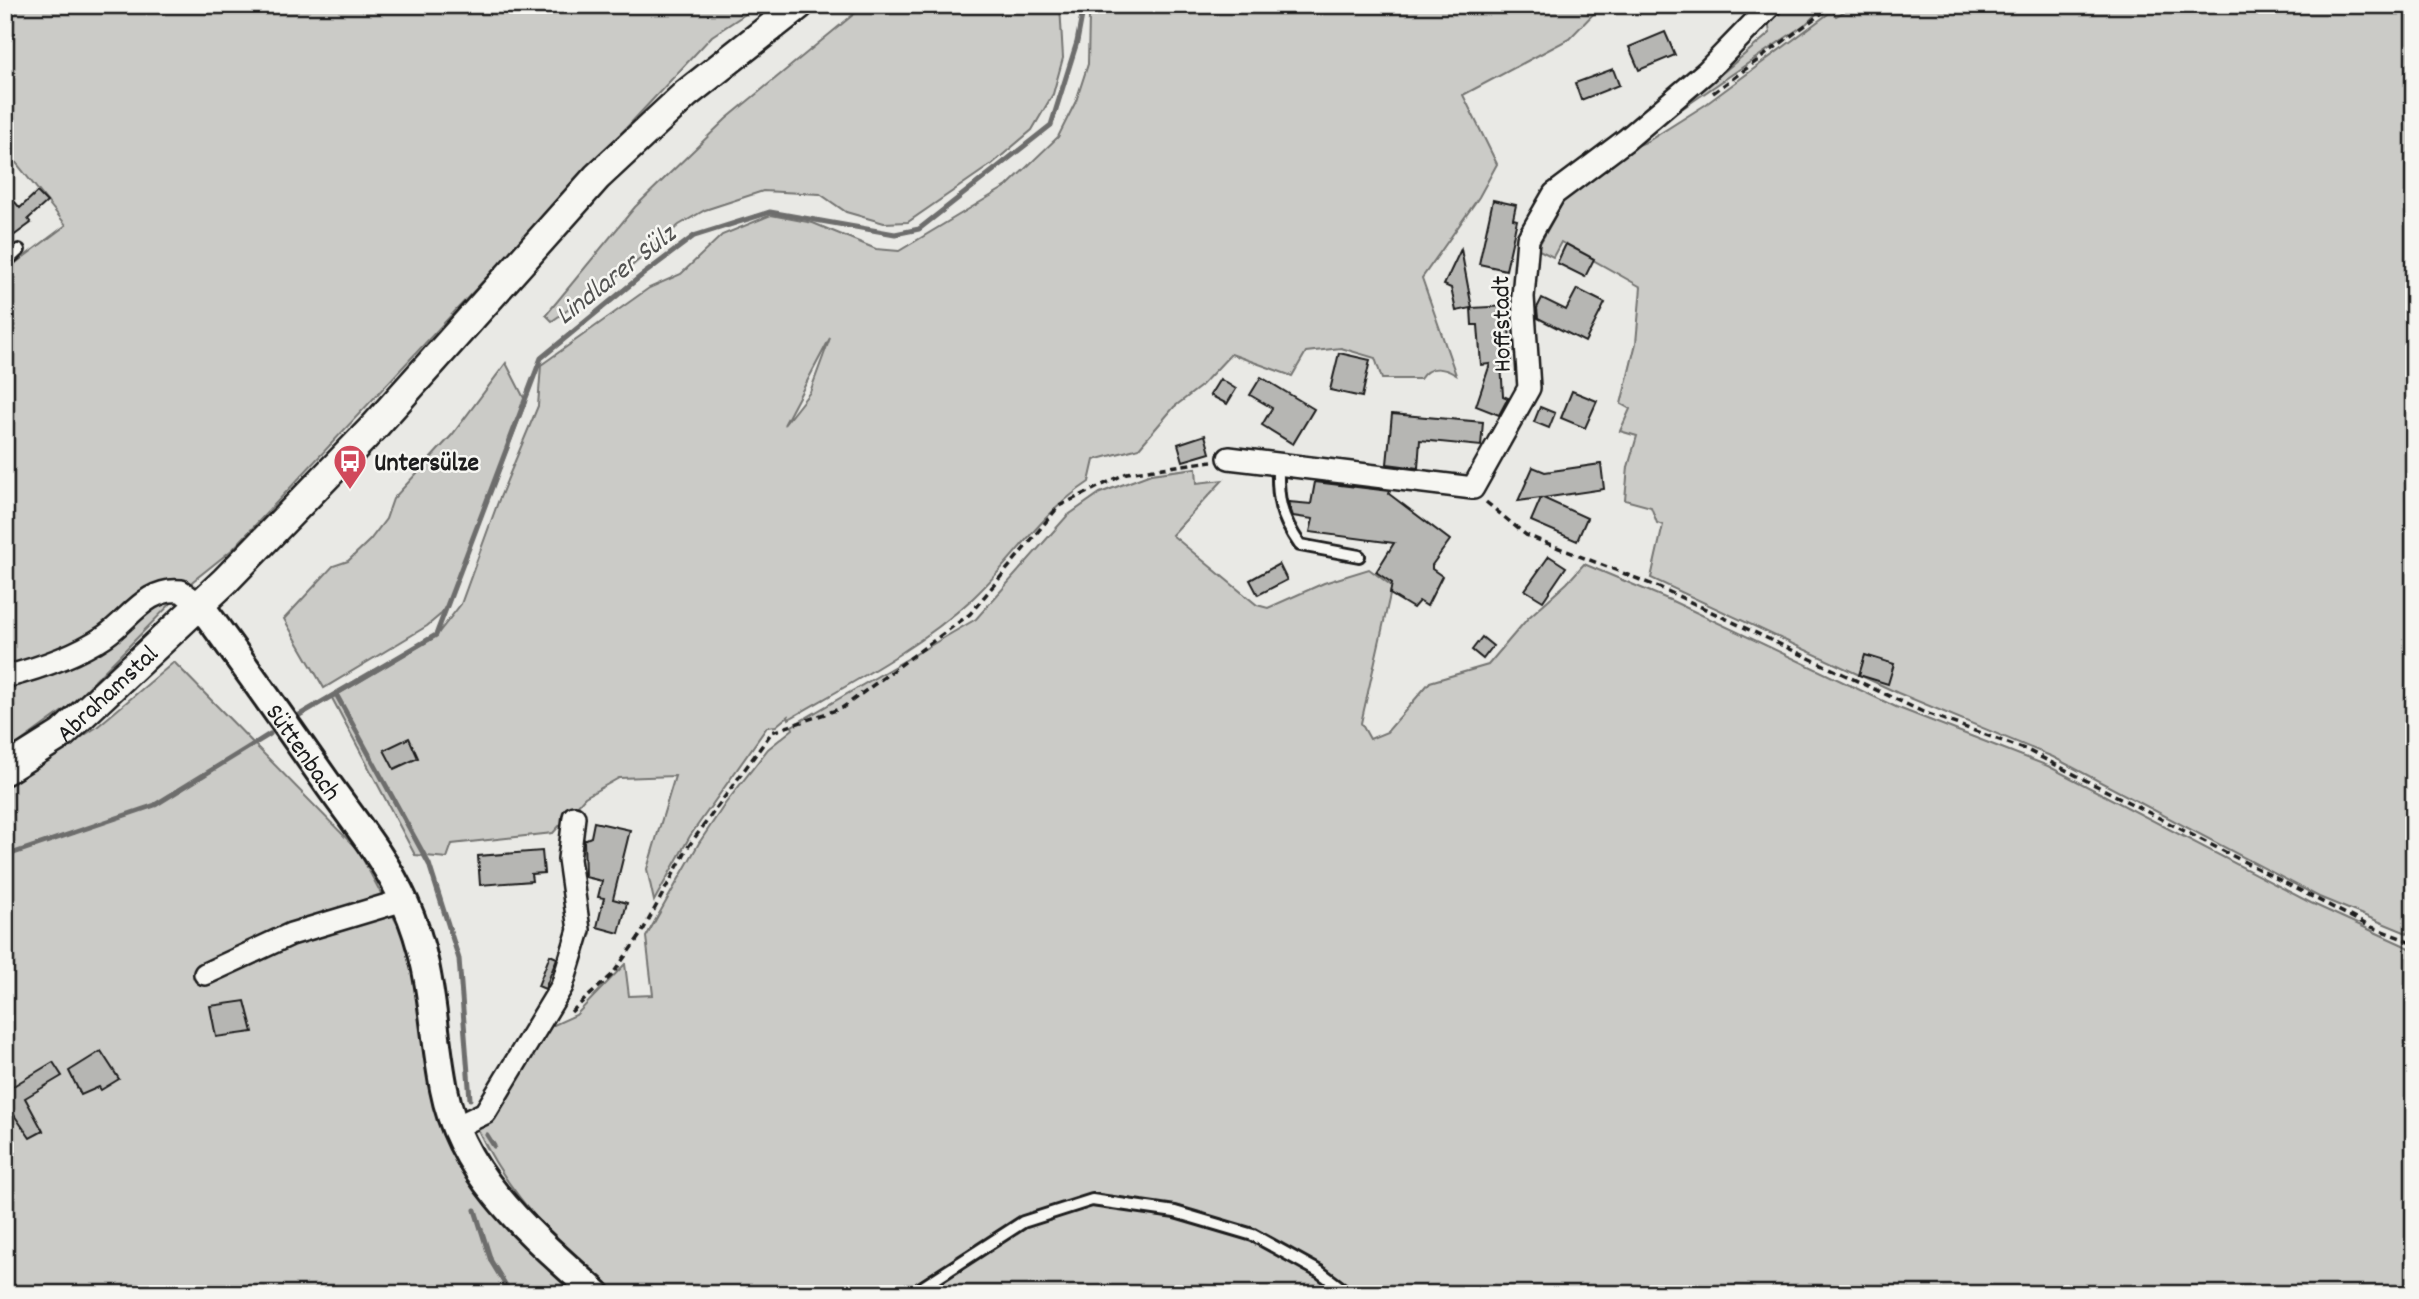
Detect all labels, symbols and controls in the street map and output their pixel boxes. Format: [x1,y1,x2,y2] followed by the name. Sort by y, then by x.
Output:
[548,216,687,337] water label: Lindlarer Sülz
[1484,275,1523,373] street label: Hoffstadt
[331,442,369,491] bus stop icon: Untersülze
[374,446,479,483] place label: Untersülze
[49,638,168,752] street label: Abrahamstal
[255,697,349,809] street label: Süttenbach

